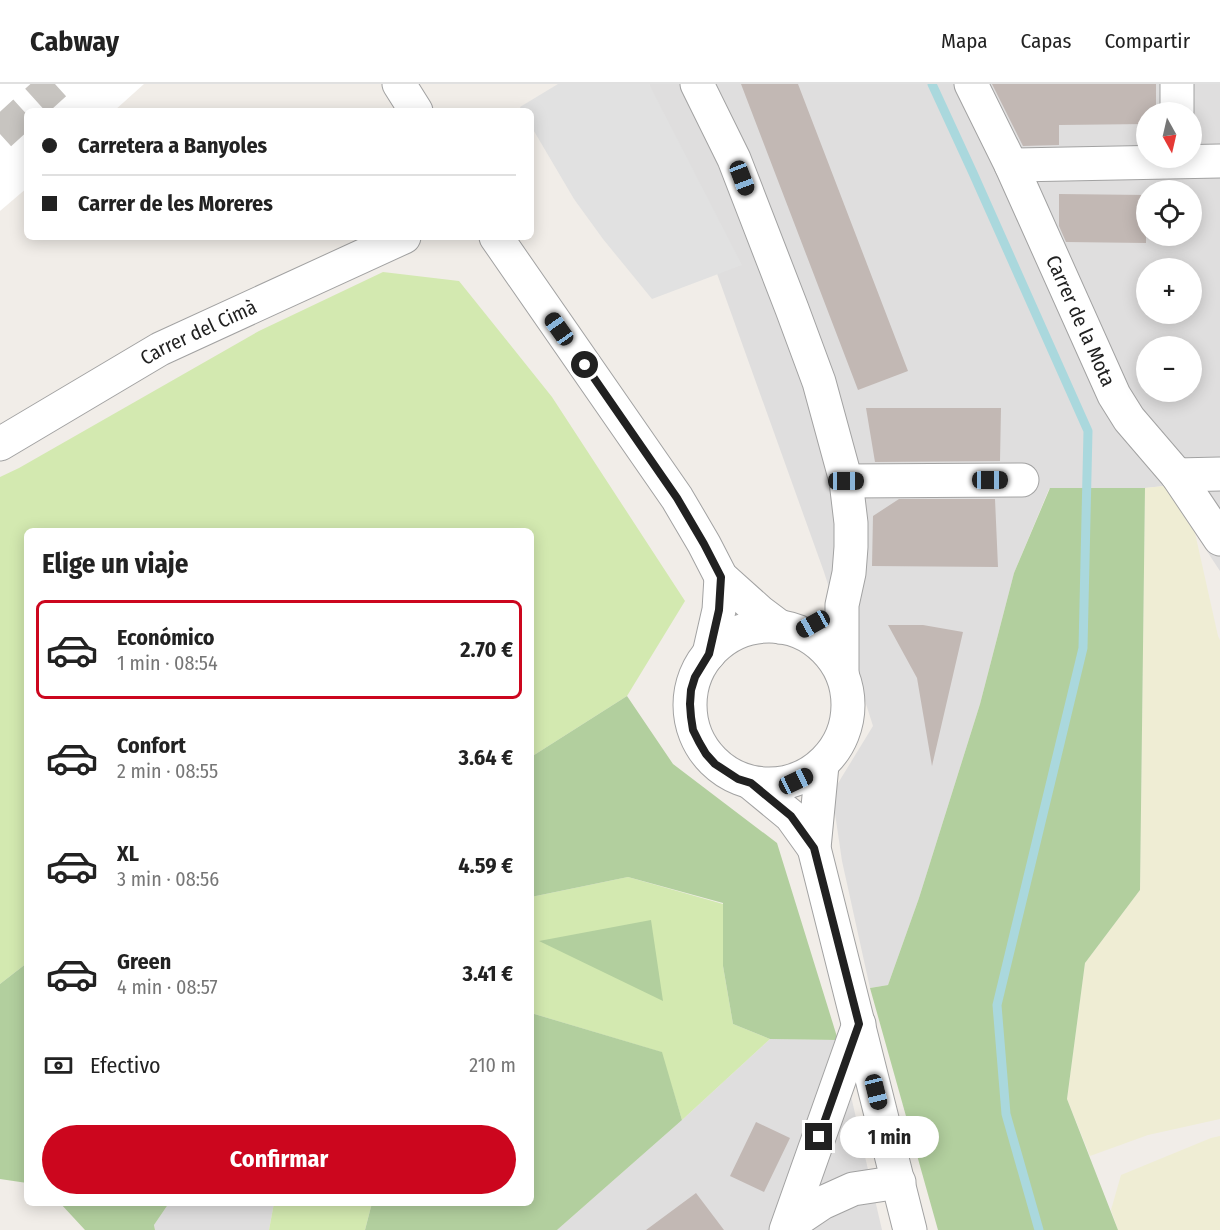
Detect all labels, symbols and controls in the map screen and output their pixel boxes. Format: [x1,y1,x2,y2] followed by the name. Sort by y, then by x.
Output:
[30,25,119,58] text: Cabway
[941,28,988,54] text: Mapa
[1021,28,1071,54] text: Capas
[1104,28,1190,54] text: Compartir
[1136,102,1202,168] north arrow
[1136,102,1202,402] map controls
[78,132,267,159] text: Carretera a Banyoles
[727,158,757,198] car
[1136,180,1202,246] button: locate
[78,190,273,217] text: Carrer de les Moreres
[1041,252,1120,390] street label: Carrer de la Mota
[1136,258,1202,324] button: +
[136,294,260,370] street label: Carrer del Cimà
[541,309,577,349] car
[1136,336,1202,402] button: −
[571,351,598,378] route start
[972,471,1008,489] car
[828,472,864,490] car
[42,548,188,580] text: Elige un viaje
[793,607,833,641] car
[45,623,99,677] icon: car
[117,624,215,651] text: Económico
[460,636,513,663] text: 2.70 €
[117,651,218,675] text: 1 min · 08:54
[45,731,99,785] icon: car
[117,732,186,759] text: Confort
[459,744,513,771] text: 3.64 €
[117,759,218,783] text: 2 min · 08:55
[776,765,816,797] car
[45,839,99,893] icon: car
[117,840,139,867] text: XL
[458,852,513,879] text: 4.59 €
[117,867,219,891] text: 3 min · 08:56
[45,947,99,1001] icon: car
[117,948,171,975] text: Green
[463,960,513,987] text: 3.41 €
[117,975,218,999] text: 4 min · 08:57
[42,1049,75,1082] icon: cash
[90,1052,161,1079] text: Efectivo
[469,1053,516,1077] text: 210 m
[863,1072,889,1112] car
[840,1116,939,1158] callout: 1 min
[805,1123,832,1150] route end
[42,1125,516,1194] button: Confirmar
[868,1125,911,1149] text: 1 min

